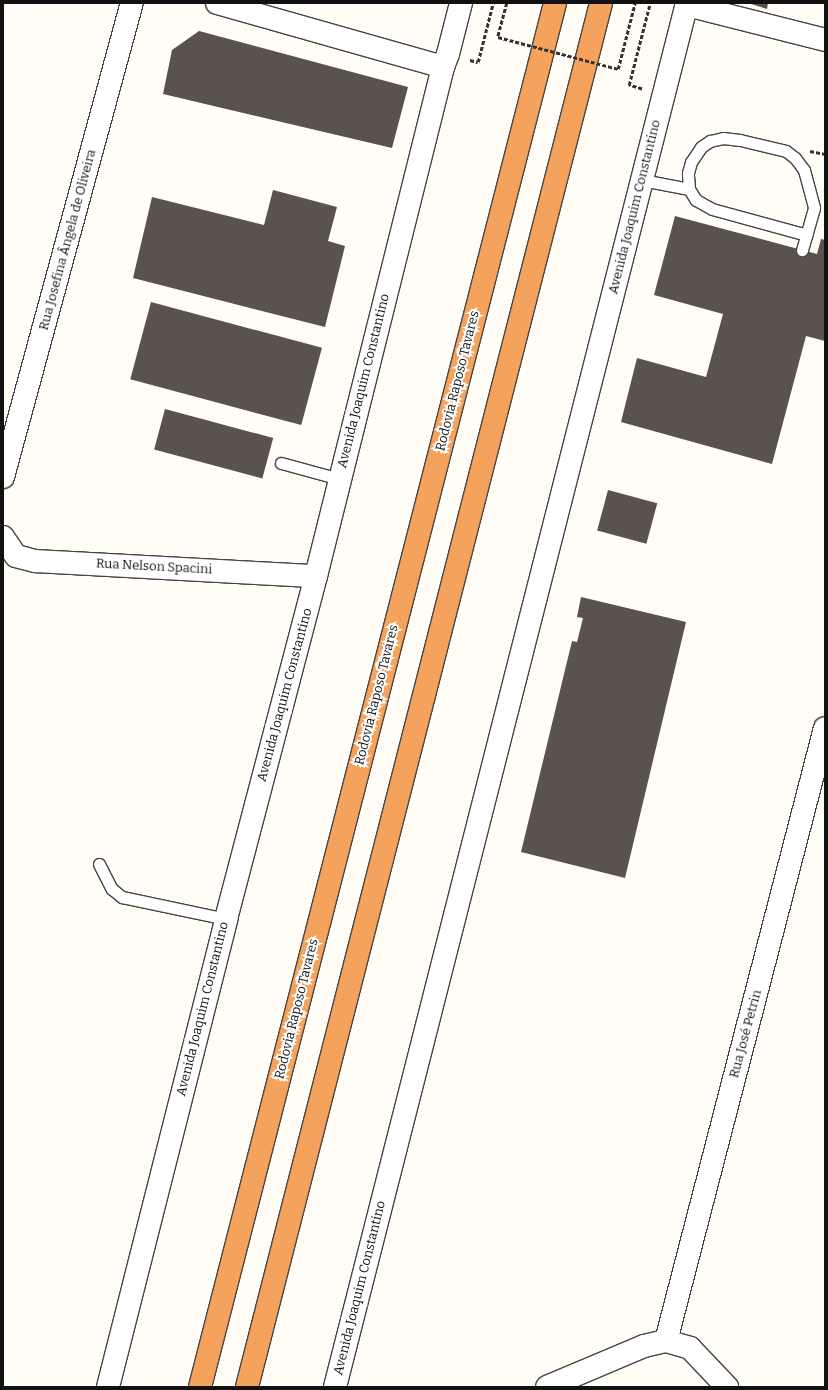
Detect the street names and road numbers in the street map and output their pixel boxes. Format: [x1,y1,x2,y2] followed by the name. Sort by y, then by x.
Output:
[606,118,664,296] street label: Avenida Joaquim Constantino
[36,148,100,332] street label: Rua Josefina Ângela de Oliveira
[335,292,393,470] street label: Avenida Joaquim Constantino
[433,309,483,453] street label: Rodovia Raposo Tavares
[96,556,212,578] street label: Rua Nelson Spacini
[254,607,316,783] street label: Avenida Joaquim Constantino
[352,623,402,767] street label: Rodovia Raposo Tavares
[174,920,232,1098] street label: Avenida Joaquim Constantino
[272,937,322,1081] street label: Rodovia Raposo Tavares
[727,988,765,1080] street label: Rua José Petrin
[331,1199,389,1377] street label: Avenida Joaquim Constantino

